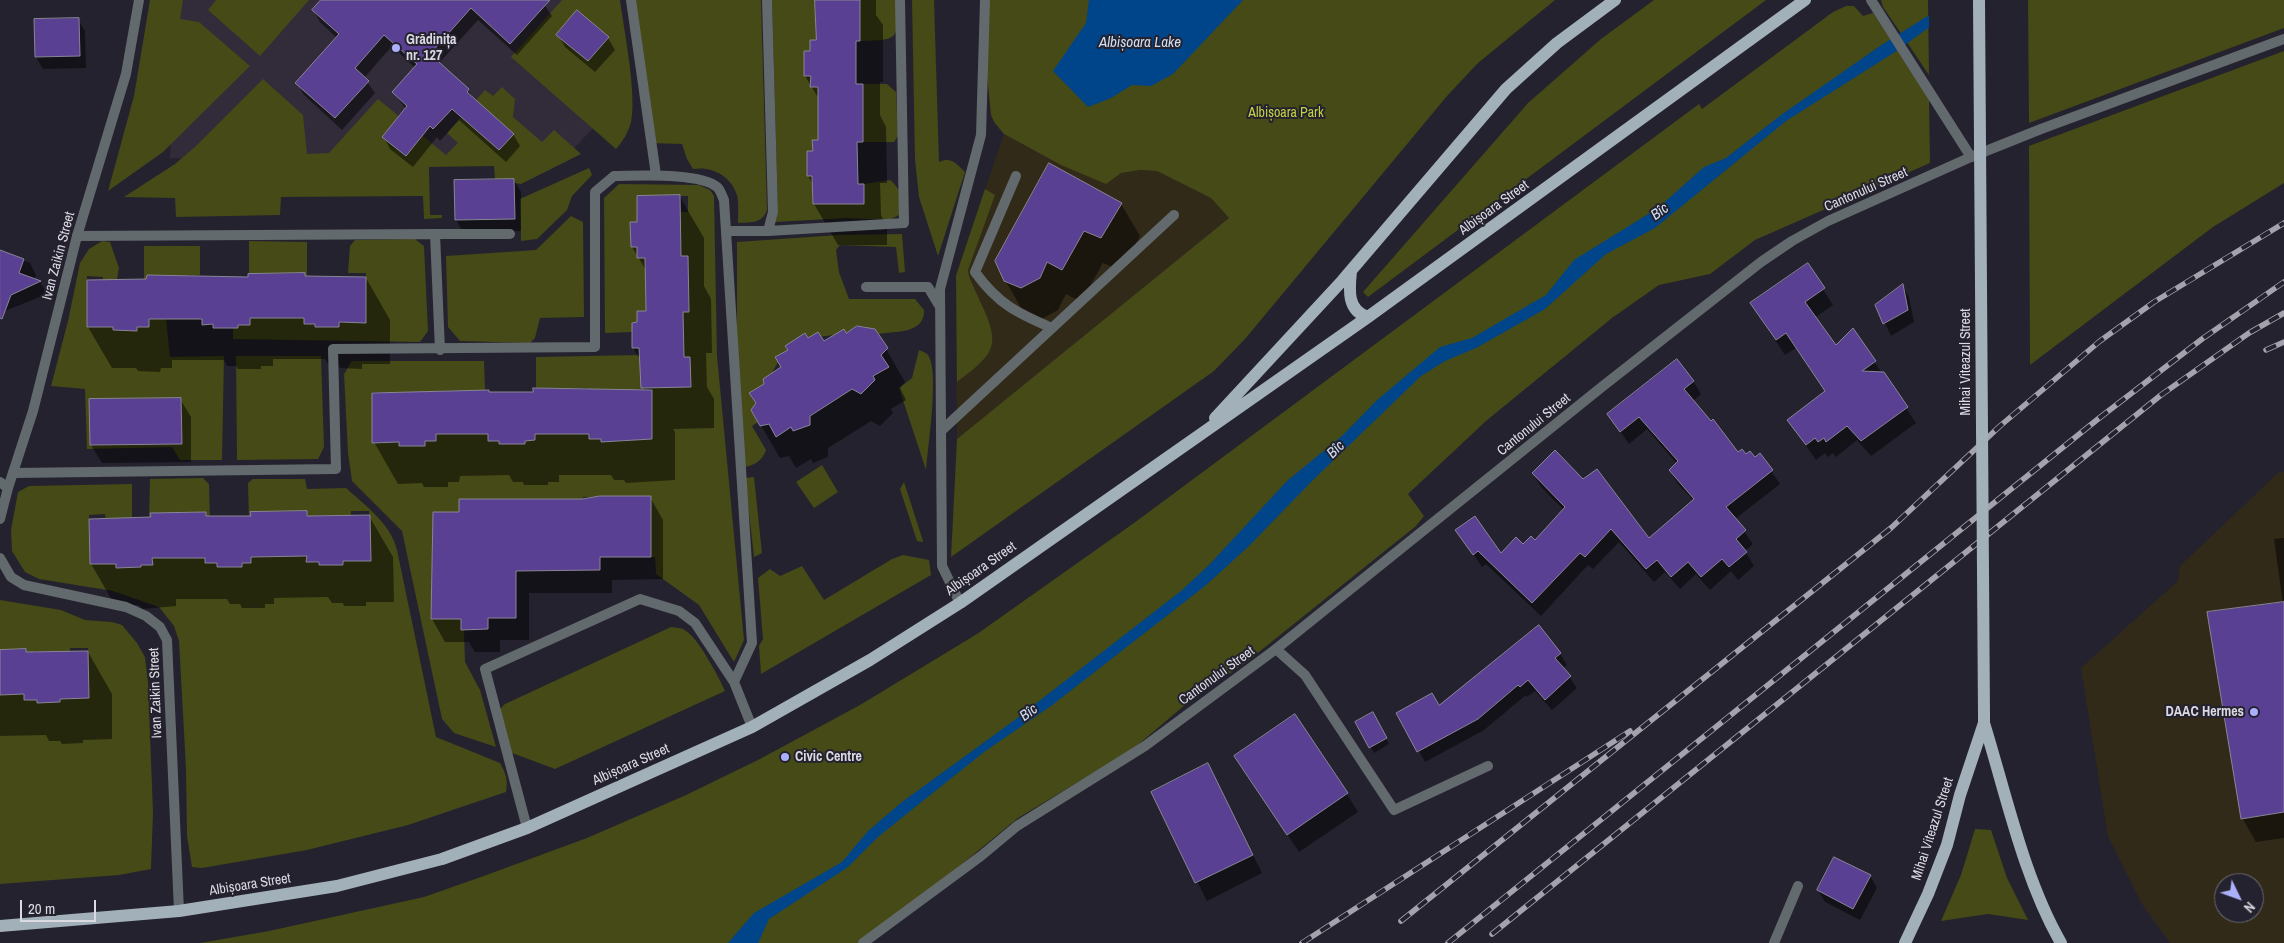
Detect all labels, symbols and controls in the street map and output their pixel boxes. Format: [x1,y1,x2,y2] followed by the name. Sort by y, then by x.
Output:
[406,32,456,64] place label: Grădinița nr. 127
[1099,34,1181,52] water label: Albișoara Lake
[390,42,402,54] marker: Grădinița nr. 127
[1248,105,1324,121] park label: Albișoara Park
[1822,164,1910,216] street label: Cantonului Street
[1456,177,1532,239] street label: Albișoara Street
[1648,199,1672,225] water label: Bîc
[39,210,79,302] street label: Ivan Zaikin Street
[1958,308,1974,416] street label: Mihai Viteazul Street
[1494,390,1574,460] street label: Cantonului Street
[1323,437,1349,463] water label: Bîc
[942,539,1020,599] street label: Albișoara Street
[1176,643,1258,709] street label: Cantonului Street
[146,647,166,739] street label: Ivan Zaikin Street
[1016,700,1042,726] water label: Bîc
[2166,704,2244,720] place label: DAAC Hermes
[2248,706,2260,718] marker: DAAC Hermes
[590,741,672,789] street label: Albișoara Street
[795,749,862,765] place label: Civic Centre
[779,751,791,763] marker: Civic Centre
[1908,776,1958,882] street label: Mihai Viteazul Street
[208,870,292,900] street label: Albișoara Street
[2214,873,2264,923] north arrow
[22,890,99,922] scale bar
[28,898,55,919] text: 20 m
[2240,898,2259,916] text: N

